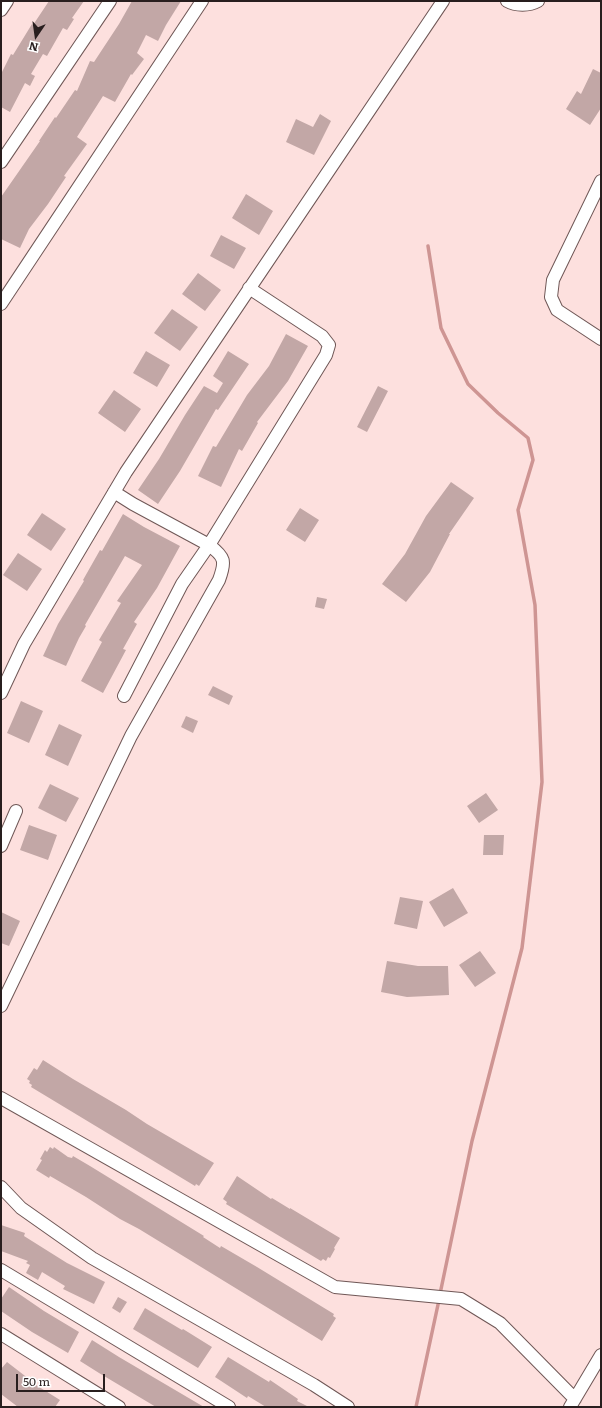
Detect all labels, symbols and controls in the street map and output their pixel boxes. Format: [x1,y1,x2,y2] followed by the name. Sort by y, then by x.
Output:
[16,16,56,56] north arrow
[27,39,40,57] text: N
[18,1366,107,1392] scale bar
[23,1372,50,1390] text: 50 m

